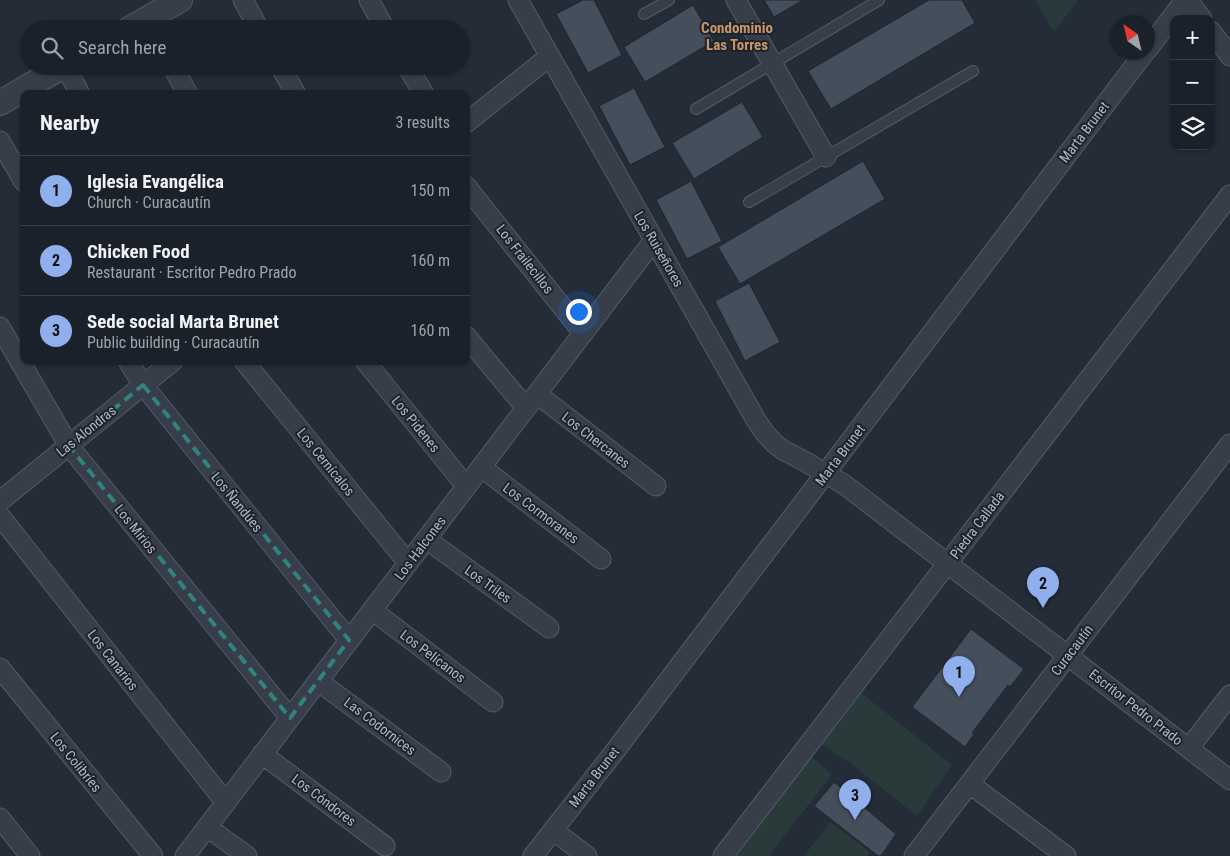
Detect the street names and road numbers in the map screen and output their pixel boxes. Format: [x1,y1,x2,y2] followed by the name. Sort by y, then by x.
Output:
[1056,98,1112,166] street label: Marta Brunet
[631,208,687,290] street label: Los Ruiseñores
[493,221,557,297] street label: Los Frailecillos
[389,393,443,455] street label: Los Pidenes
[53,402,119,460] street label: Las Alondras
[559,409,633,471] street label: Los Chercanes
[812,421,868,489] street label: Marta Brunet
[294,425,358,499] street label: Los Cernícalos
[208,468,267,535] street label: Los Ñandúes
[500,479,582,547] street label: Los Cormoranes
[947,488,1007,562] street label: Piedra Callada
[112,501,160,557] street label: Los Mirios
[391,513,449,583] street label: Los Halcones
[462,562,514,606] street label: Los Triles
[1048,621,1096,679] street label: Curacautín
[397,626,469,686] street label: Los Pelícanos
[84,627,142,693] street label: Los Canarios
[1086,666,1186,748] street label: Escritor Pedro Prado
[341,694,419,758] street label: Las Codornices
[47,729,105,795] street label: Los Colibríes
[565,744,623,810] street label: Marta Brunet
[289,771,359,829] street label: Los Cóndores

